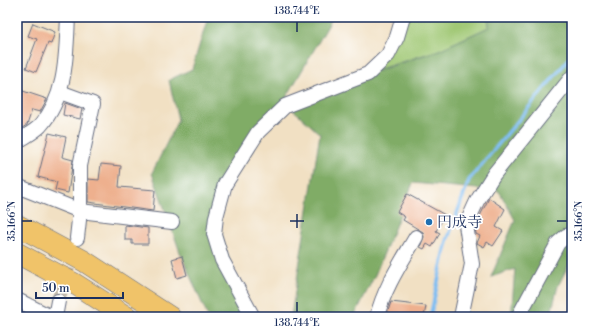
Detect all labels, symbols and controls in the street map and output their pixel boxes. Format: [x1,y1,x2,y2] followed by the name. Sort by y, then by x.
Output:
[274,5,320,17] text: 138.744°E
[6,200,18,241] text: 35.166°N
[573,200,585,241] text: 35.166°N
[437,213,482,232] place label: 円成寺
[424,217,434,227] marker: 円成寺
[36,274,123,300] scale bar
[42,281,70,296] text: 50 m
[274,317,320,329] text: 138.744°E

